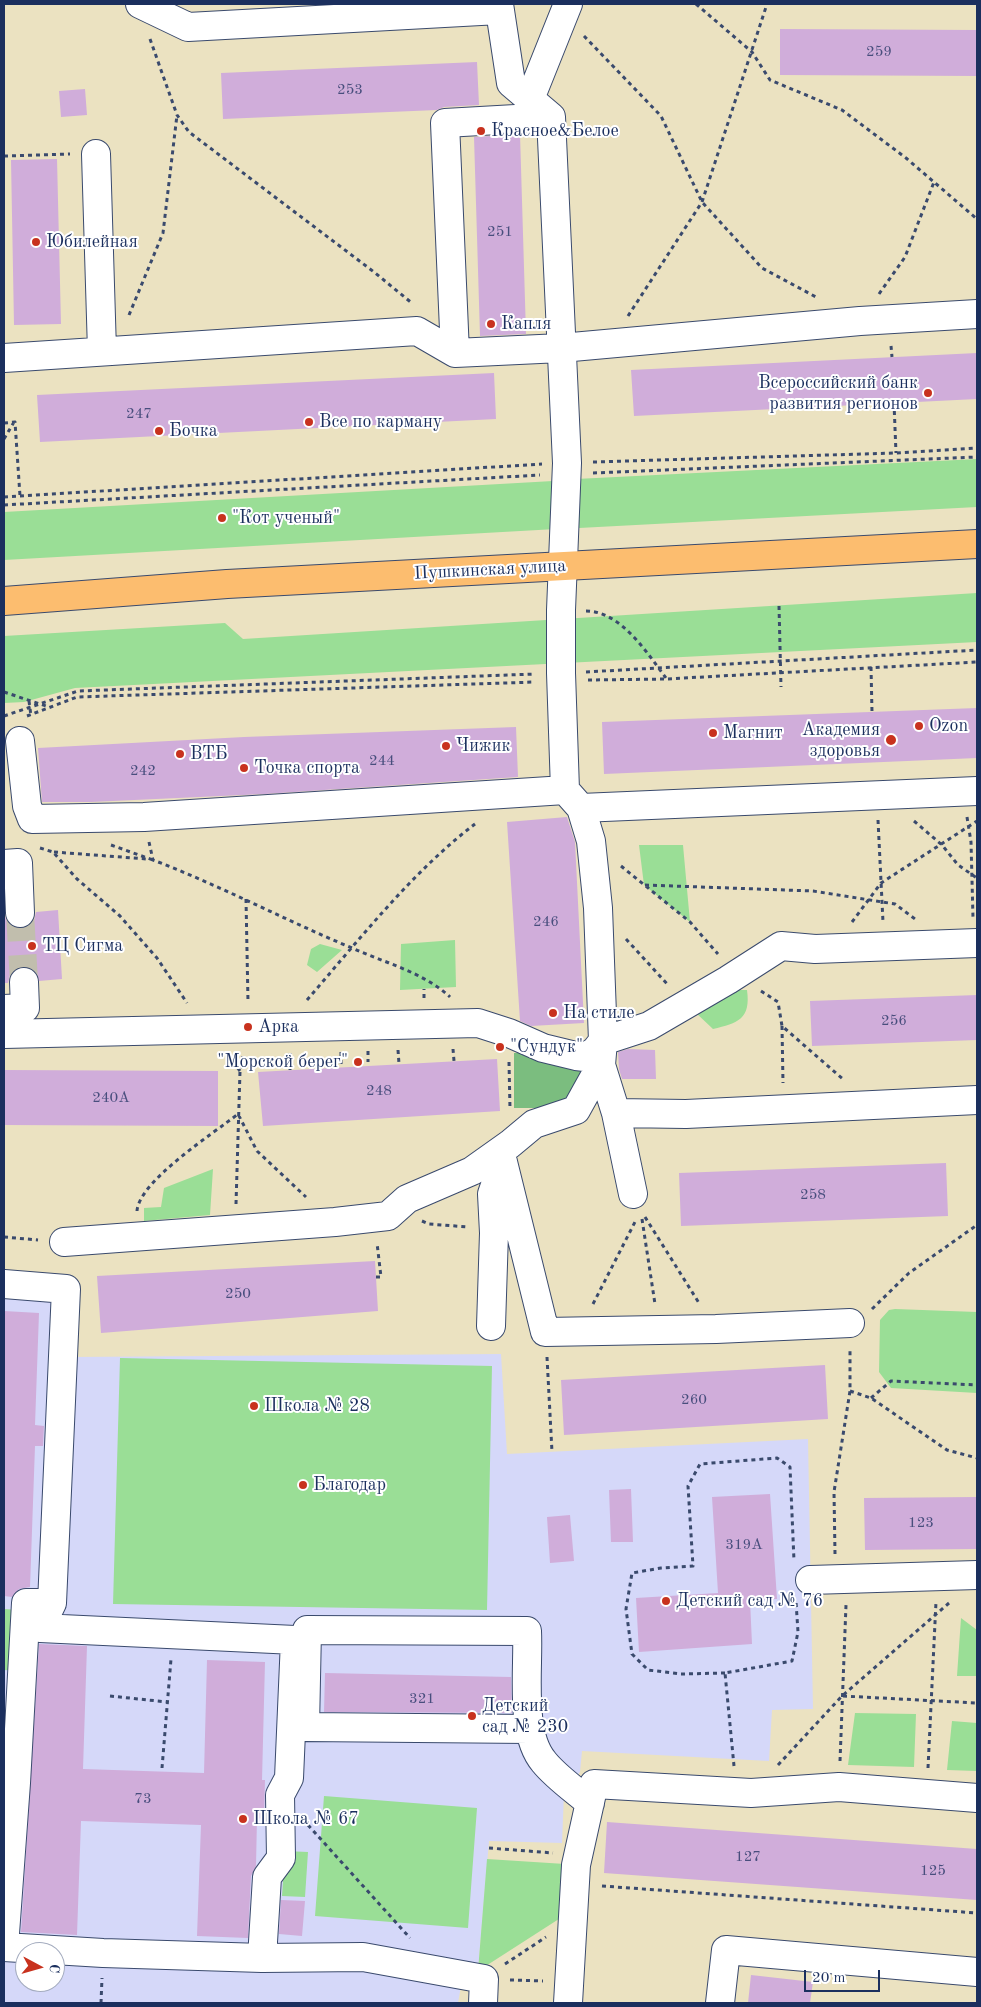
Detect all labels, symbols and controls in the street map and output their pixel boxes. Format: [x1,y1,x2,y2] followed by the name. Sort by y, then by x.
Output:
[866,43,892,61] house number: 259
[337,81,363,99] house number: 253
[491,120,619,142] place label: Красное&Белое
[475,125,487,137] marker: Красное&Белое
[487,223,513,241] house number: 251
[46,231,138,253] place label: Юбилейная
[30,236,42,248] marker: Юбилейная
[501,313,551,335] place label: Капля
[485,318,497,330] marker: Капля
[758,372,918,414] place label: Всероссийский банк развития регионов
[922,387,934,399] marker: Всероссийский банк развития регионов
[126,405,152,423] house number: 247
[319,411,442,433] place label: Все по карману
[303,416,315,428] marker: Все по карману
[169,420,218,442] place label: Бочка
[153,425,165,437] marker: Бочка
[232,507,340,529] place label: "Кот ученый"
[216,512,228,524] marker: "Кот ученый"
[413,555,567,585] street label: Пушкинская улица
[929,715,968,737] place label: Ozon
[802,719,880,762] place label: Академия здоровья
[913,720,925,732] marker: Ozon
[723,722,783,744] place label: Магнит
[707,727,719,739] marker: Магнит
[884,733,898,747] marker: Академия здоровья
[456,735,511,757] place label: Чижик
[440,740,452,752] marker: Чижик
[190,743,228,765] place label: ВТБ
[174,748,186,760] marker: ВТБ
[369,752,395,770] house number: 244
[254,757,360,779] place label: Точка спорта
[130,762,156,780] house number: 242
[238,762,250,774] marker: Точка спорта
[533,913,559,931] house number: 246
[42,935,123,957] place label: ТЦ Сигма
[26,940,38,952] marker: ТЦ Сигма
[563,1002,634,1024] place label: На стиле
[547,1007,559,1019] marker: На стиле
[881,1012,907,1030] house number: 256
[258,1016,299,1038] place label: Арка
[242,1021,254,1033] marker: Арка
[510,1036,583,1058] place label: "Сундук"
[494,1041,506,1053] marker: "Сундук"
[217,1051,348,1073] place label: "Морской берег"
[352,1056,364,1068] marker: "Морской берег"
[366,1082,392,1100] house number: 248
[92,1089,130,1107] house number: 240А
[800,1186,826,1204] house number: 258
[225,1285,251,1303] house number: 250
[681,1391,707,1409] house number: 260
[264,1395,370,1417] place label: Школа № 28
[248,1400,260,1412] marker: Школа № 28
[313,1474,386,1496] place label: Благодар
[297,1479,309,1491] marker: Благодар
[908,1514,934,1532] house number: 123
[725,1536,763,1554] house number: 319А
[676,1590,823,1612] place label: Детский сад № 76
[660,1595,672,1607] marker: Детский сад № 76
[409,1690,435,1708] house number: 321
[482,1695,568,1738] place label: Детский сад № 230
[466,1710,478,1722] marker: Детский сад № 230
[134,1790,152,1808] house number: 73
[253,1808,359,1830] place label: Школа № 67
[237,1813,249,1825] marker: Школа № 67
[735,1848,761,1866] house number: 127
[920,1862,946,1880] house number: 125
[15,1942,65,1992] north arrow
[806,1960,882,1992] scale bar
[46,1963,61,1974] text: С
[812,1971,846,1986] text: 20 m

